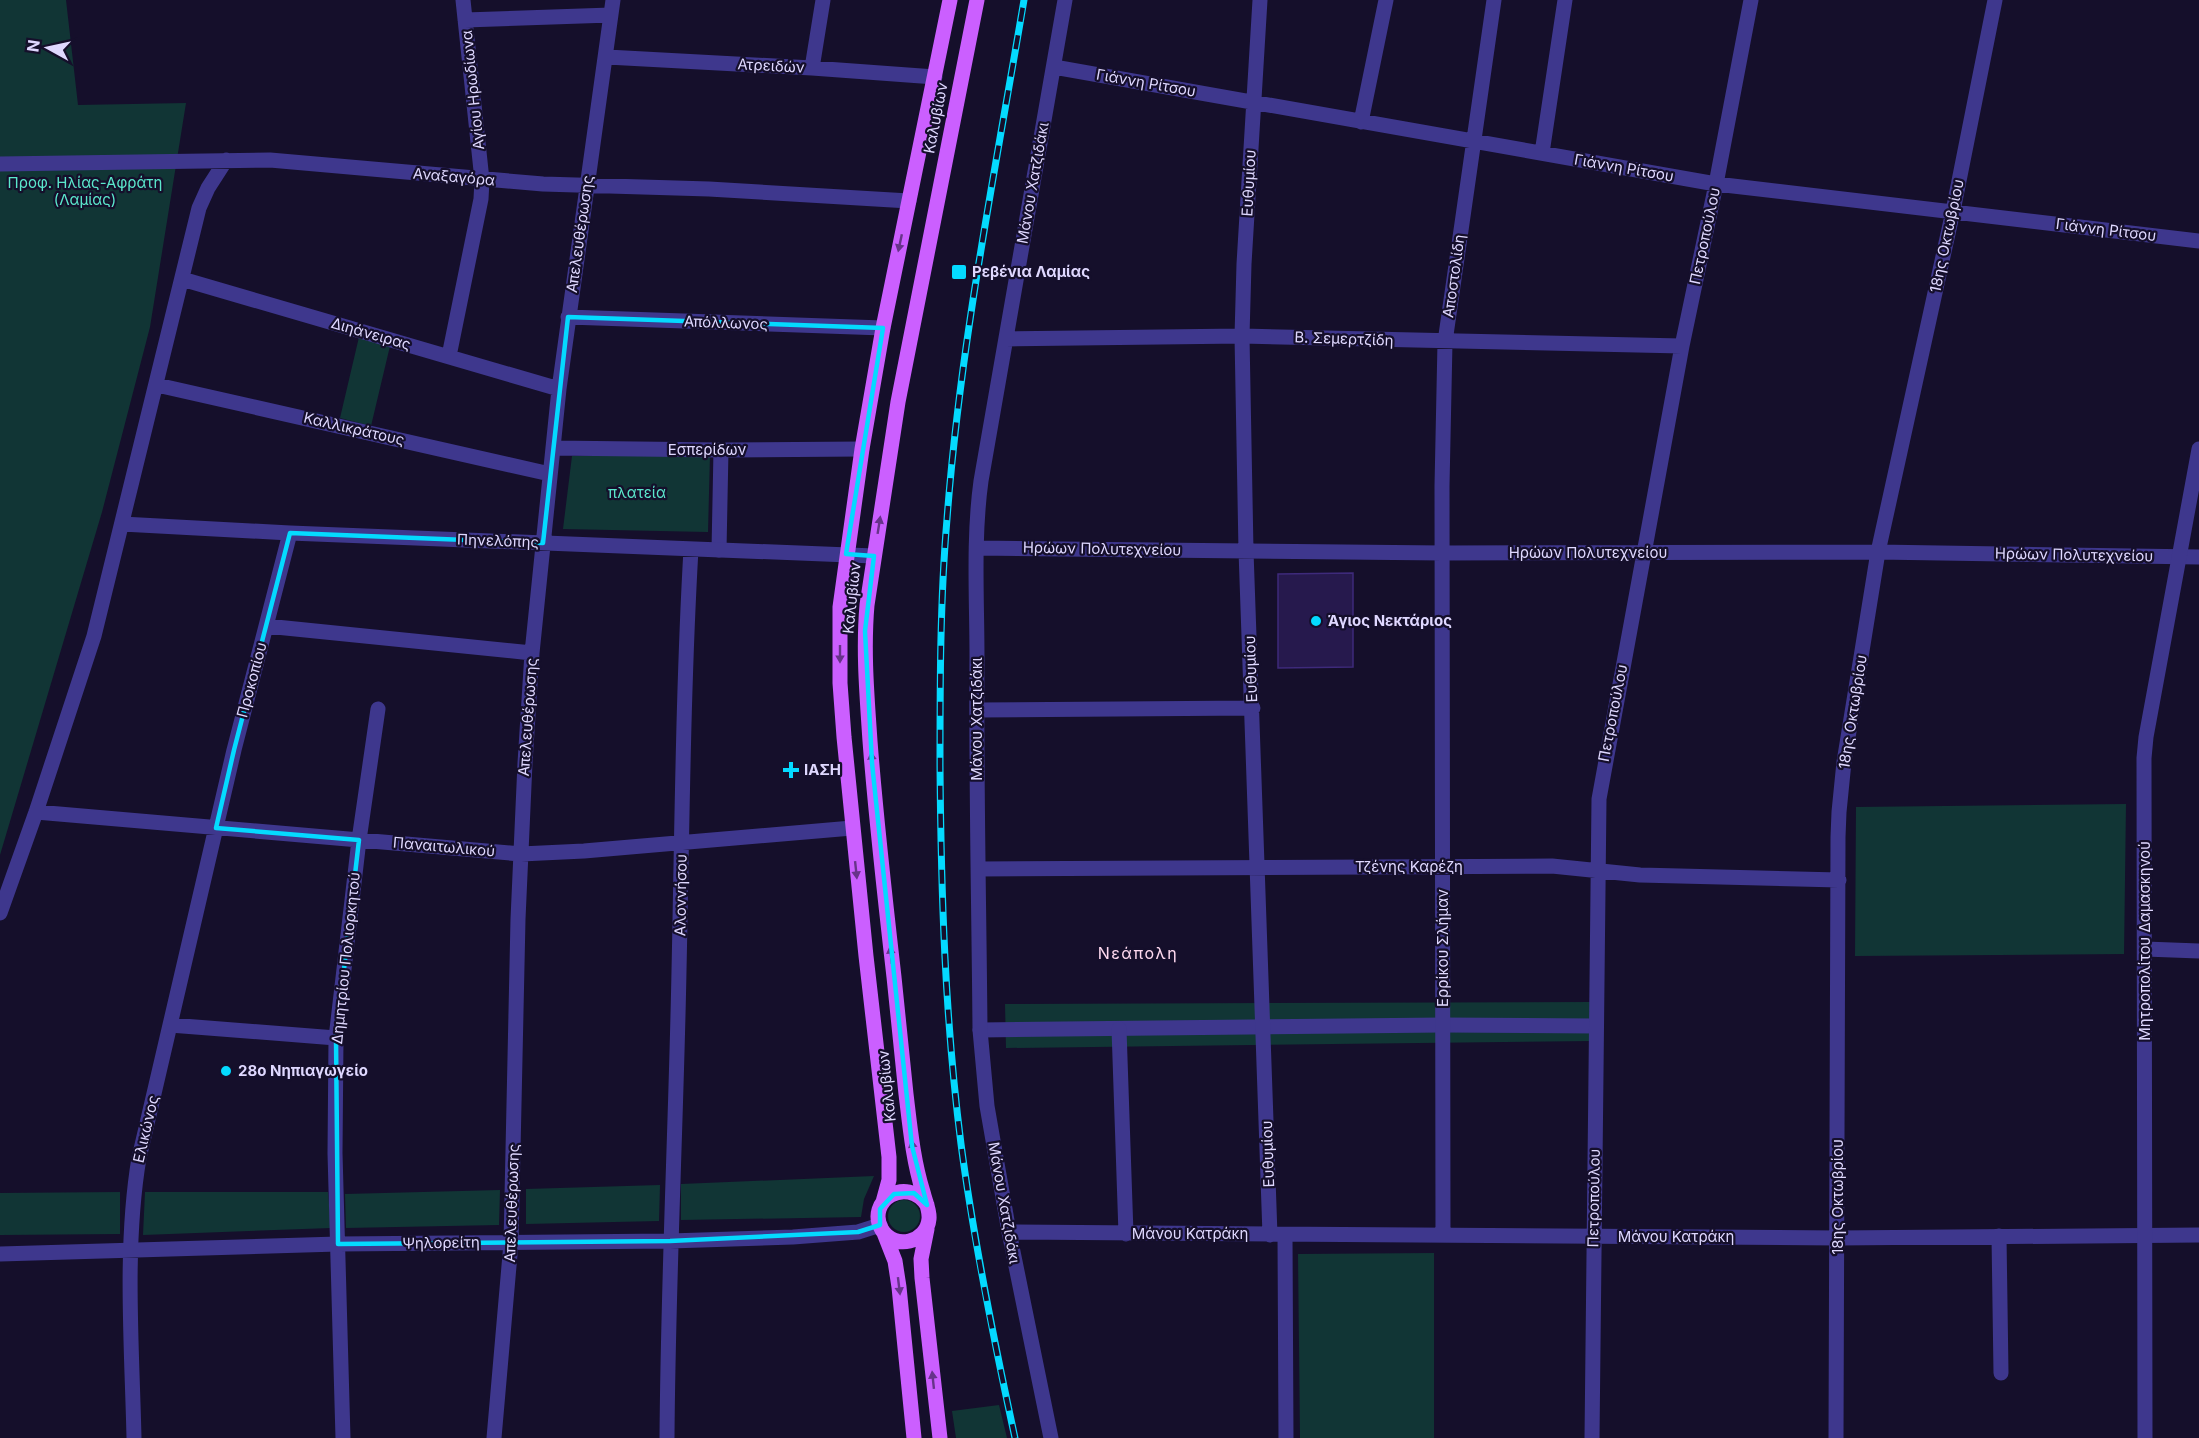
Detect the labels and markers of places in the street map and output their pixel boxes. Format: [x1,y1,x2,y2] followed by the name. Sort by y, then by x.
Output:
[972,262,1090,281] place label: Ρεβένια Λαμίας
[950,263,968,281] marker: Ρεβένια Λαμίας
[1328,611,1452,630] place label: Άγιος Νεκτάριος
[1309,614,1323,628] marker: Άγιος Νεκτάριος
[804,760,841,779] place label: ΙΑΣΗ
[782,761,800,779] marker: ΙΑΣΗ
[238,1061,368,1080] place label: 28ο Νηπιαγωγείο
[219,1064,233,1078] marker: 28ο Νηπιαγωγείο

